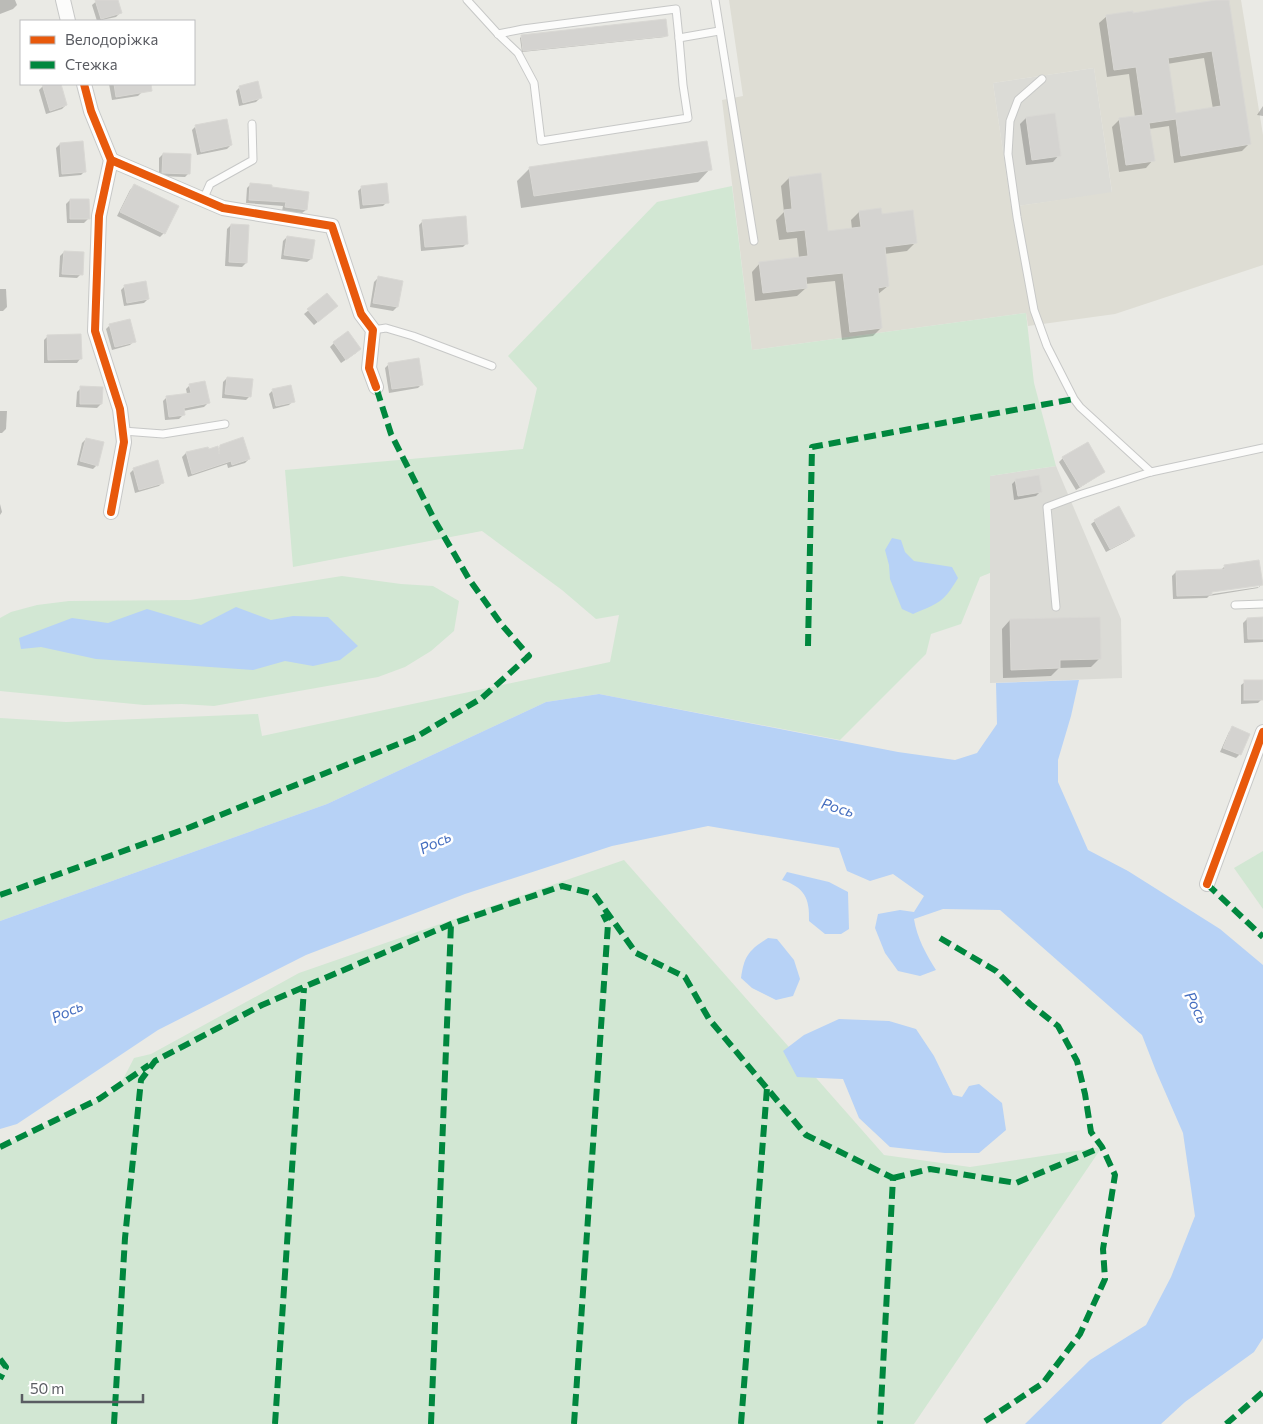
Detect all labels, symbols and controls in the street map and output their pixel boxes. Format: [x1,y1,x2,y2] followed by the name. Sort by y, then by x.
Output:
[20,20,195,85] legend
[65,30,158,48] text: Велодоріжка
[65,55,118,73] text: Стежка
[819,794,857,821] water label: Рось
[416,827,454,857] water label: Рось
[1181,988,1213,1026] water label: Рось
[48,996,86,1026] water label: Рось
[22,1372,144,1404] scale bar
[30,1379,64,1397] text: 50 m

